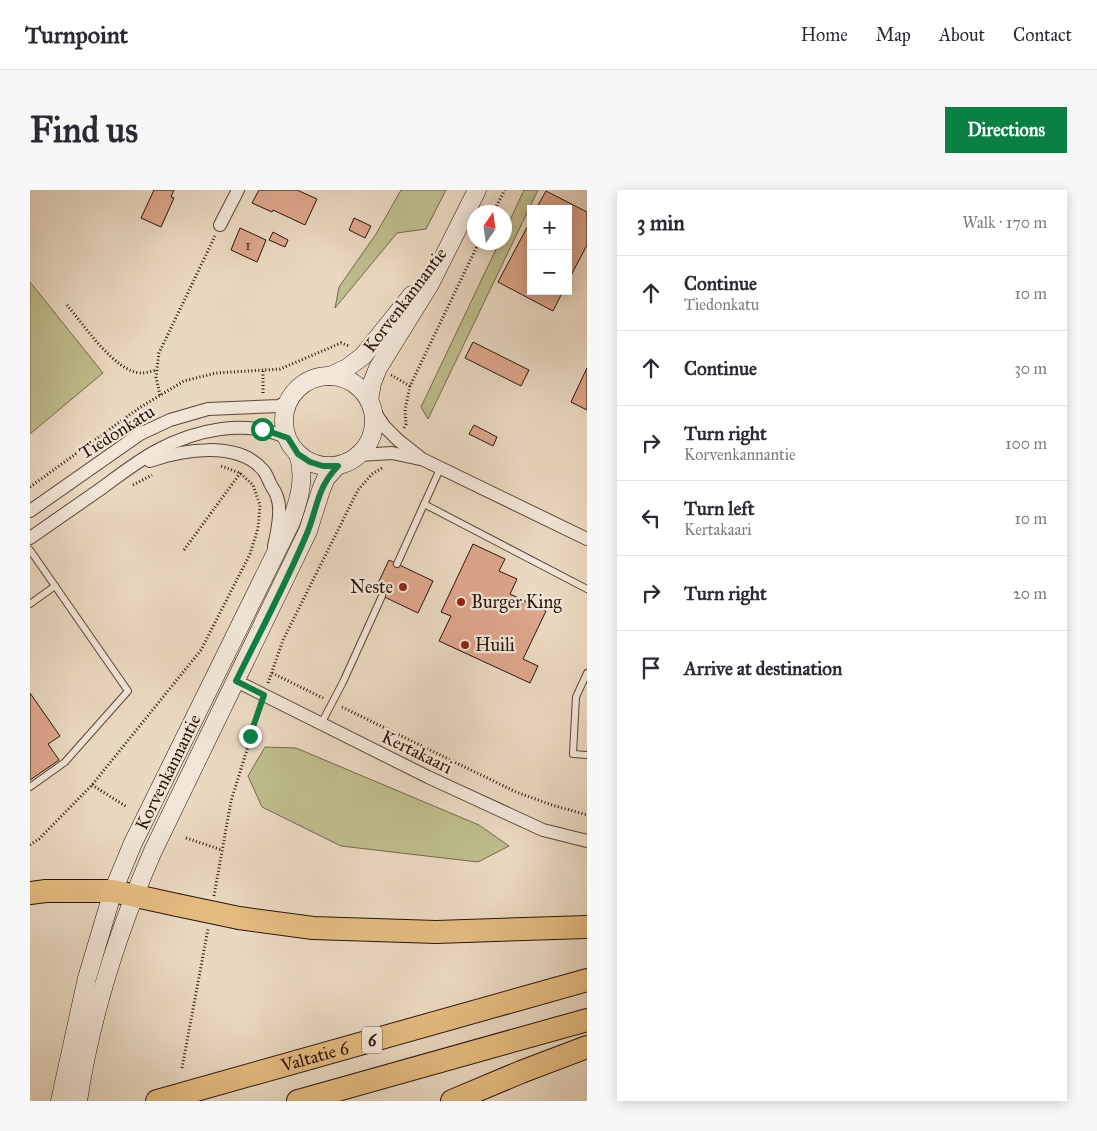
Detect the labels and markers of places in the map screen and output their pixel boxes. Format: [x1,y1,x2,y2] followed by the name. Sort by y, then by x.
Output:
[350,576,393,598] place label: Neste
[397,581,409,593] marker: Neste
[471,591,562,614] place label: Burger King
[455,596,467,608] marker: Burger King
[475,634,515,656] place label: Huili
[459,639,471,651] marker: Huili

